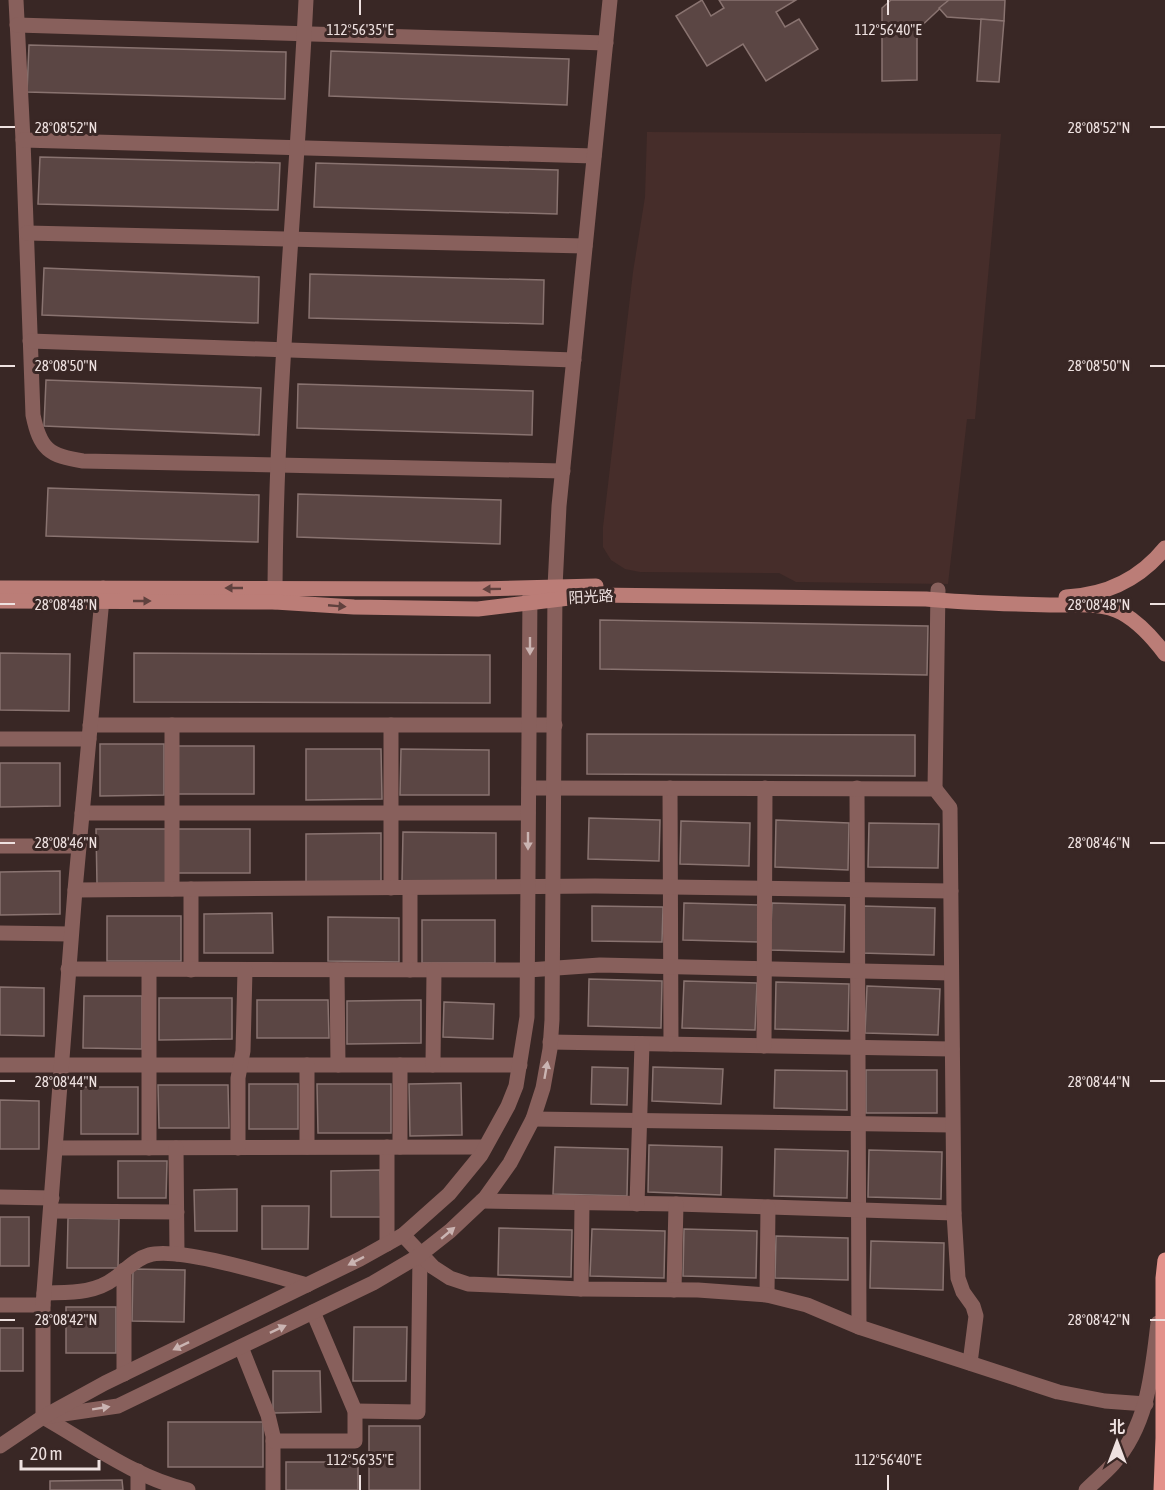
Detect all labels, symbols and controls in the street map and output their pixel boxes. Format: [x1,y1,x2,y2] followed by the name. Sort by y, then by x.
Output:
[326,21,394,38] text: 112°56'35"E
[854,21,922,38] text: 112°56'40"E
[35,119,97,136] text: 28°08'52"N
[1068,119,1130,136] text: 28°08'52"N
[35,357,97,374] text: 28°08'50"N
[1068,357,1130,374] text: 28°08'50"N
[225,583,244,593] one-way arrow
[483,584,502,593] one-way arrow
[568,587,614,606] street label: 阳光路
[35,596,97,613] text: 28°08'48"N
[133,596,152,606] one-way arrow
[1068,596,1130,613] text: 28°08'48"N
[328,601,347,611] one-way arrow
[525,637,535,656] one-way arrow
[523,832,533,851] one-way arrow
[35,834,97,851] text: 28°08'46"N
[1068,834,1130,851] text: 28°08'46"N
[542,1060,551,1079] one-way arrow
[35,1073,97,1090] text: 28°08'44"N
[1068,1073,1130,1090] text: 28°08'44"N
[440,1227,455,1240] one-way arrow
[347,1255,365,1265] one-way arrow
[35,1311,97,1328] text: 28°08'42"N
[1068,1311,1130,1328] text: 28°08'42"N
[270,1324,287,1333] one-way arrow
[172,1342,189,1351] one-way arrow
[92,1404,111,1413] one-way arrow
[1087,1412,1147,1472] north arrow
[1109,1418,1125,1436] text: 北
[21,1433,99,1471] scale bar
[30,1443,62,1464] text: 20 m
[326,1451,394,1468] text: 112°56'35"E
[854,1451,922,1468] text: 112°56'40"E

